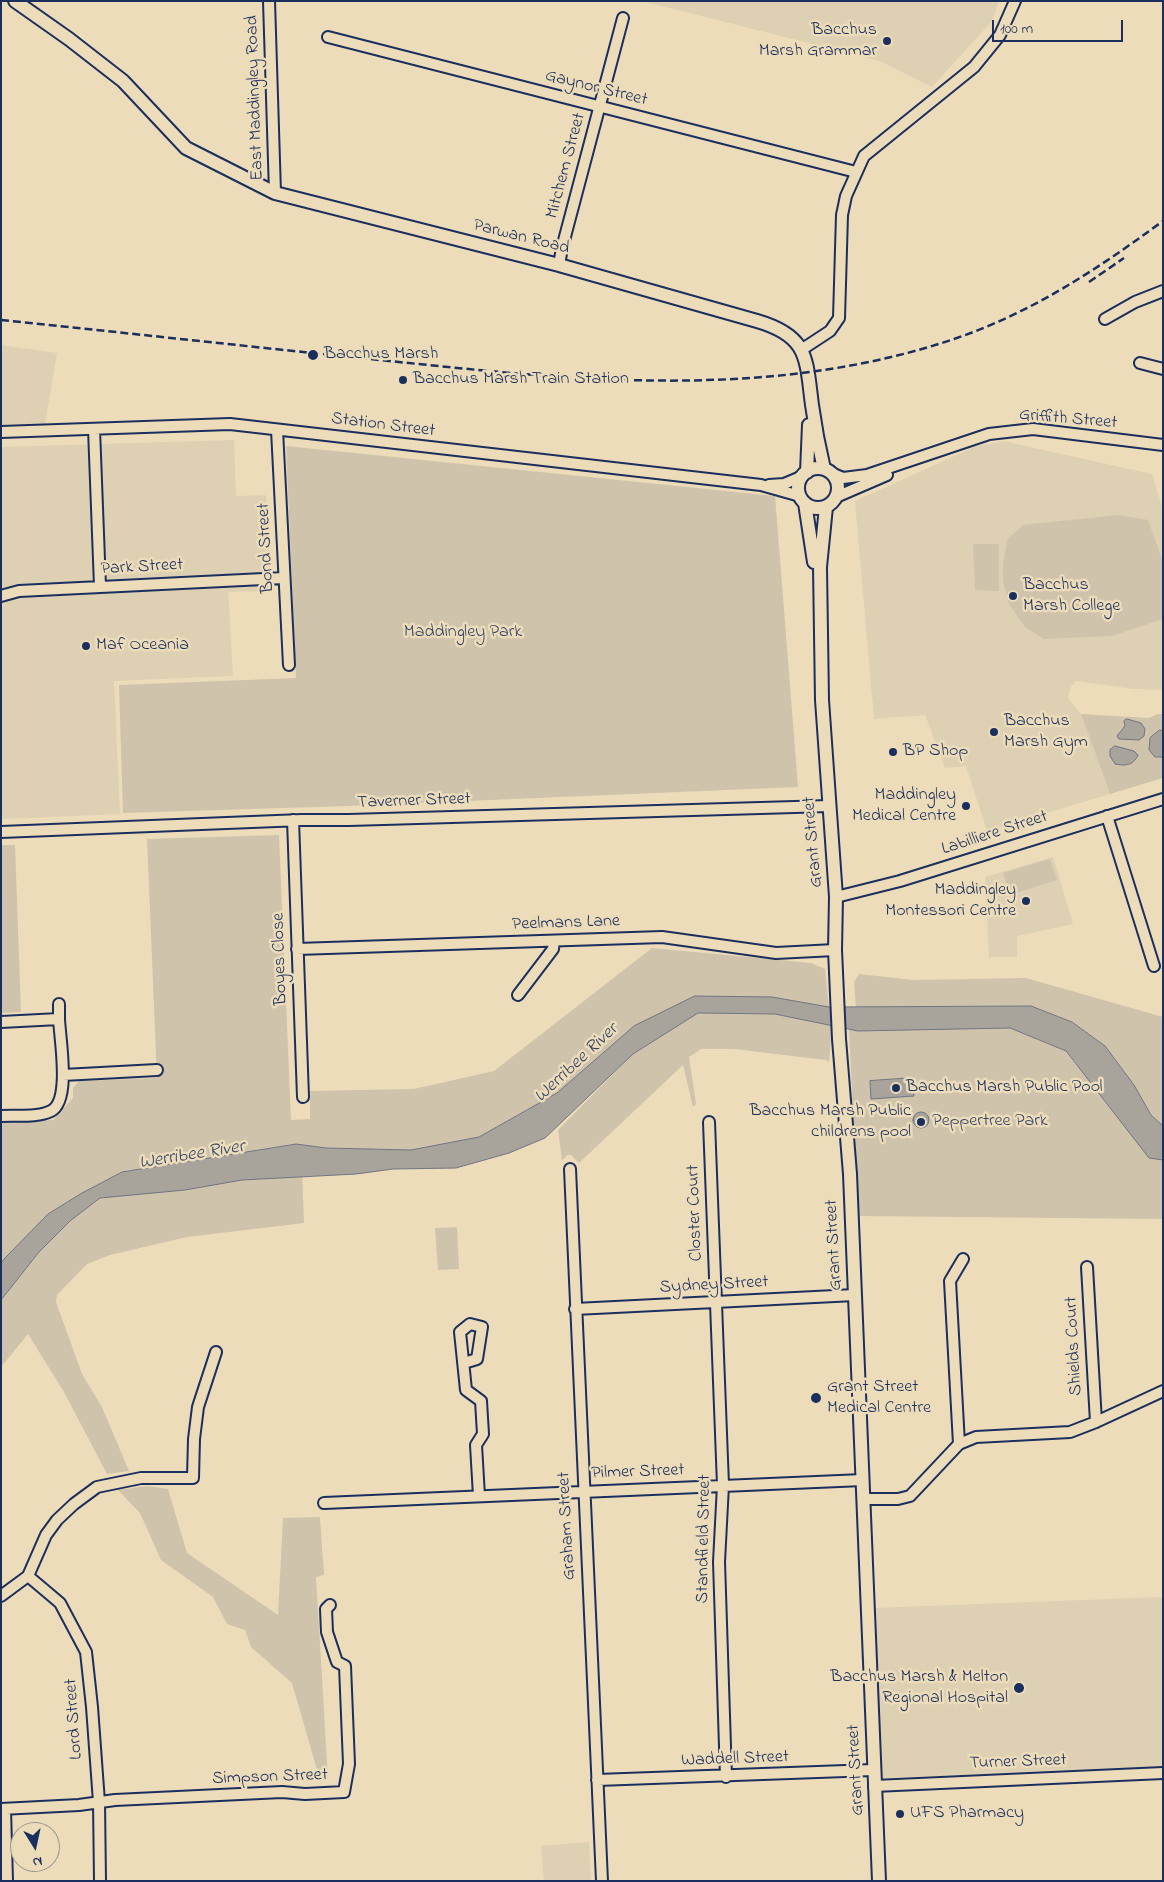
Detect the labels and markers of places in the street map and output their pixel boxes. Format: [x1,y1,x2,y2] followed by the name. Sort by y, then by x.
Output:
[759,20,877,62] place label: Bacchus Marsh Grammar
[881,35,893,47] marker: Bacchus Marsh Grammar
[324,344,438,366] place label: Bacchus Marsh
[306,348,320,362] marker: Bacchus Marsh
[413,369,629,391] place label: Bacchus Marsh Train Station
[397,374,409,386] marker: Bacchus Marsh Train Station
[1023,575,1120,618] place label: Bacchus Marsh College
[1007,590,1019,602] marker: Bacchus Marsh College
[96,635,189,657] place label: Maf Oceania
[80,640,92,652] marker: Maf Oceania
[1004,711,1088,754] place label: Bacchus Marsh Gym
[988,726,1000,738] marker: Bacchus Marsh Gym
[903,741,968,763] place label: BP Shop
[887,746,899,758] marker: BP Shop
[852,785,956,828] place label: Maddingley Medical Centre
[960,800,972,812] marker: Maddingley Medical Centre
[885,880,1016,922] place label: Maddingley Montessori Centre
[1020,895,1032,907] marker: Maddingley Montessori Centre
[906,1077,1103,1099] place label: Bacchus Marsh Public Pool
[890,1082,902,1094] marker: Bacchus Marsh Public Pool
[749,1101,911,1144] place label: Bacchus Marsh Public childrens pool
[915,1116,927,1128] marker: Bacchus Marsh Public childrens pool
[827,1377,931,1420] place label: Grant Street Medical Centre
[809,1391,823,1405] marker: Grant Street Medical Centre
[830,1667,1008,1710] place label: Bacchus Marsh & Melton Regional Hospital
[1012,1681,1026,1695] marker: Bacchus Marsh & Melton Regional Hospital
[910,1803,1024,1825] place label: UFS Pharmacy
[894,1808,906,1820] marker: UFS Pharmacy

